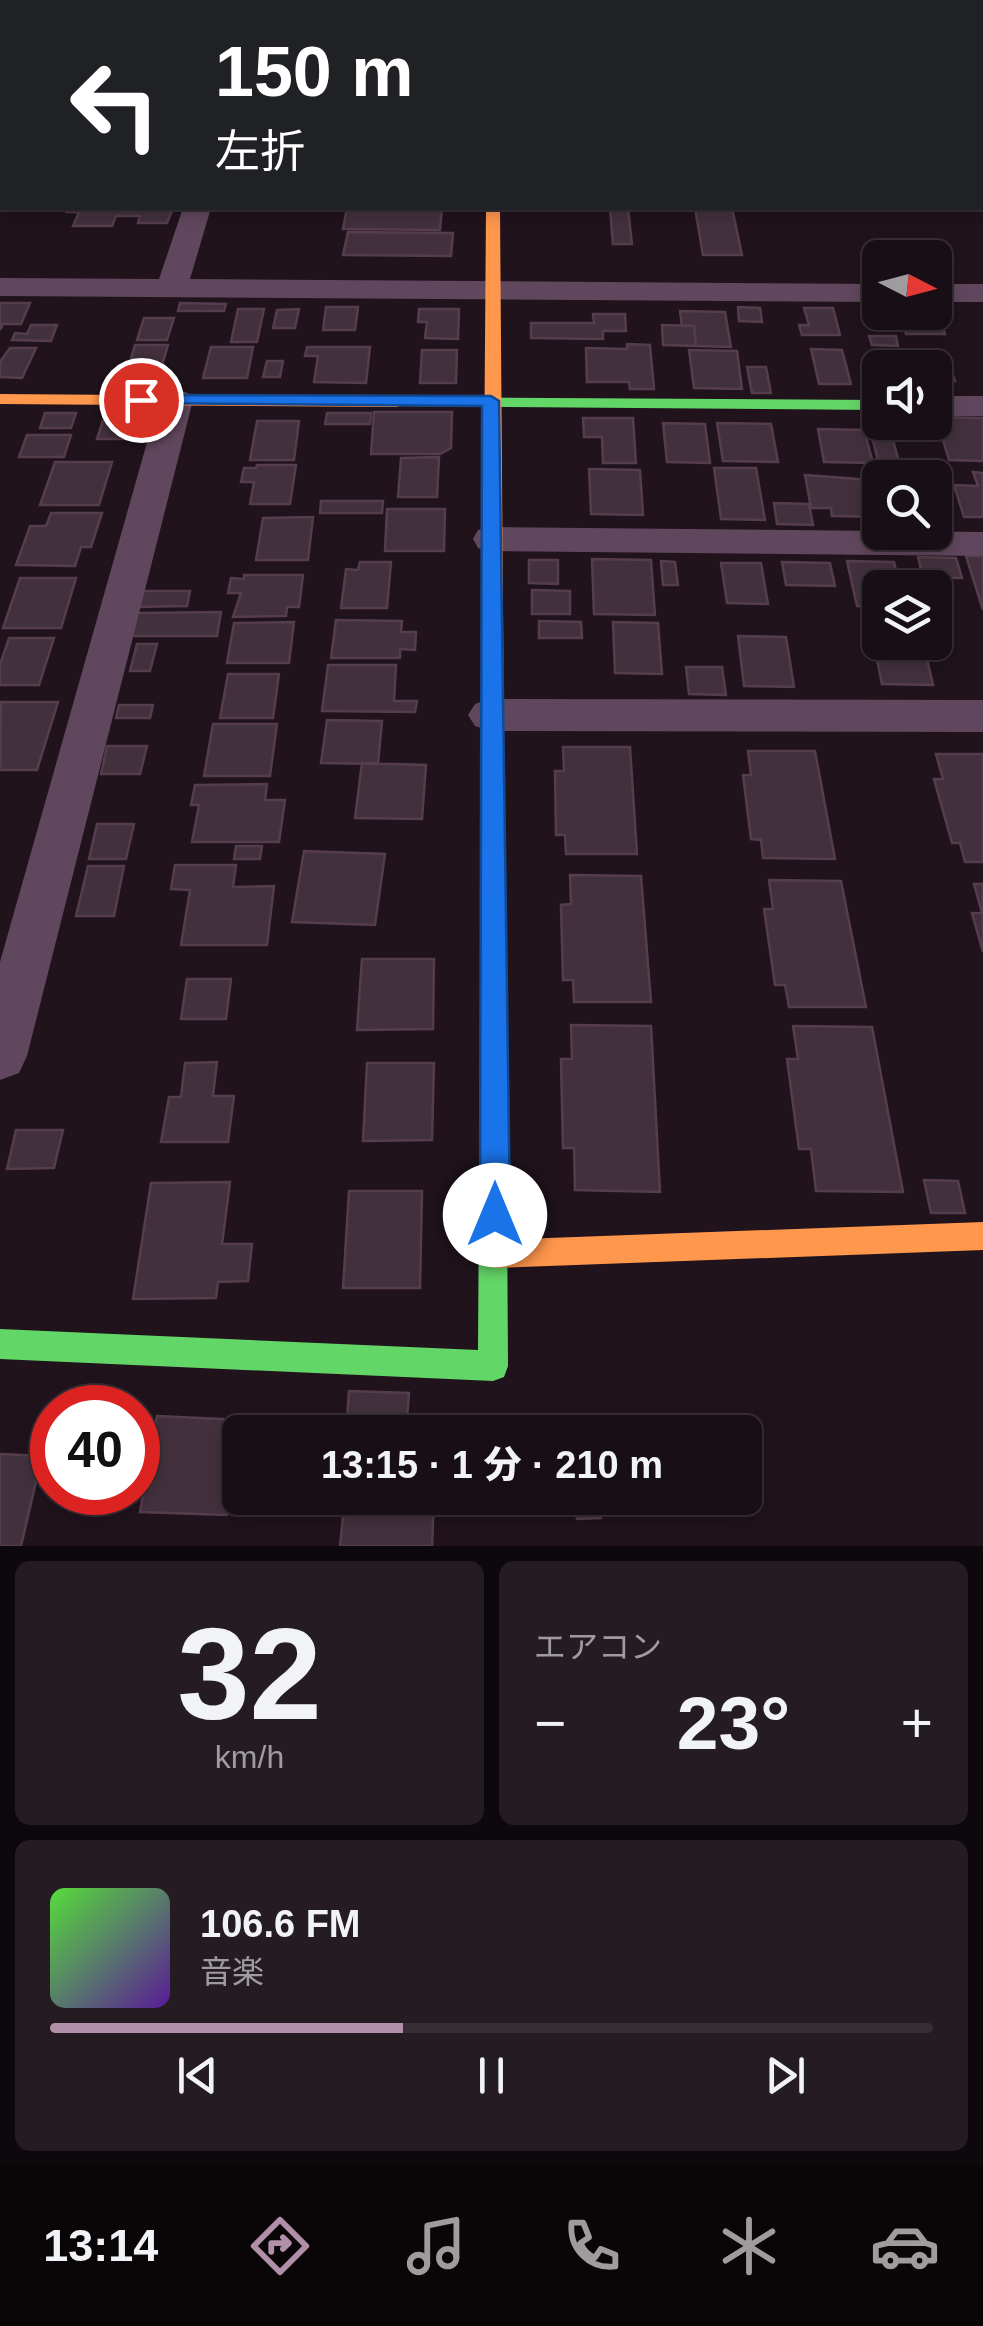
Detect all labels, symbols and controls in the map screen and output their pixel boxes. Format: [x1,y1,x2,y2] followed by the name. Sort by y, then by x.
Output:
[215,33,413,111] text: 150 m
[50,40,180,170] icon: left
[215,126,305,177] text: 左折
[862,240,952,330] north arrow
[862,240,952,660] map controls
[862,350,952,440] button: sound
[99,358,184,443] pin
[114,373,169,428] icon: arrive
[862,460,952,550] button: search
[862,570,952,660] button: layers
[443,1163,547,1267] position arrow
[30,1385,160,1515] speed limit sign: 40
[321,1444,663,1486] text: 13:15 · 1 分 · 210 m
[177,1601,322,1747] text: 32
[534,1629,662,1665] text: エアコン
[677,1681,790,1765] text: 23°
[534,1692,566,1754] text: −
[901,1692,933,1754] text: +
[215,1739,284,1775] text: km/h
[200,1903,361,1945] text: 106.6 FM
[200,1954,264,1990] text: 音楽
[170,2048,225,2103] icon: previous
[464,2048,519,2103] icon: pause
[758,2048,813,2103] icon: next
[245,2211,315,2281] icon: directions
[401,2211,471,2281] icon: music
[557,2211,627,2281] icon: phone
[714,2211,784,2281] icon: climate
[870,2211,940,2281] icon: car
[43,2220,158,2271] text: 13:14

